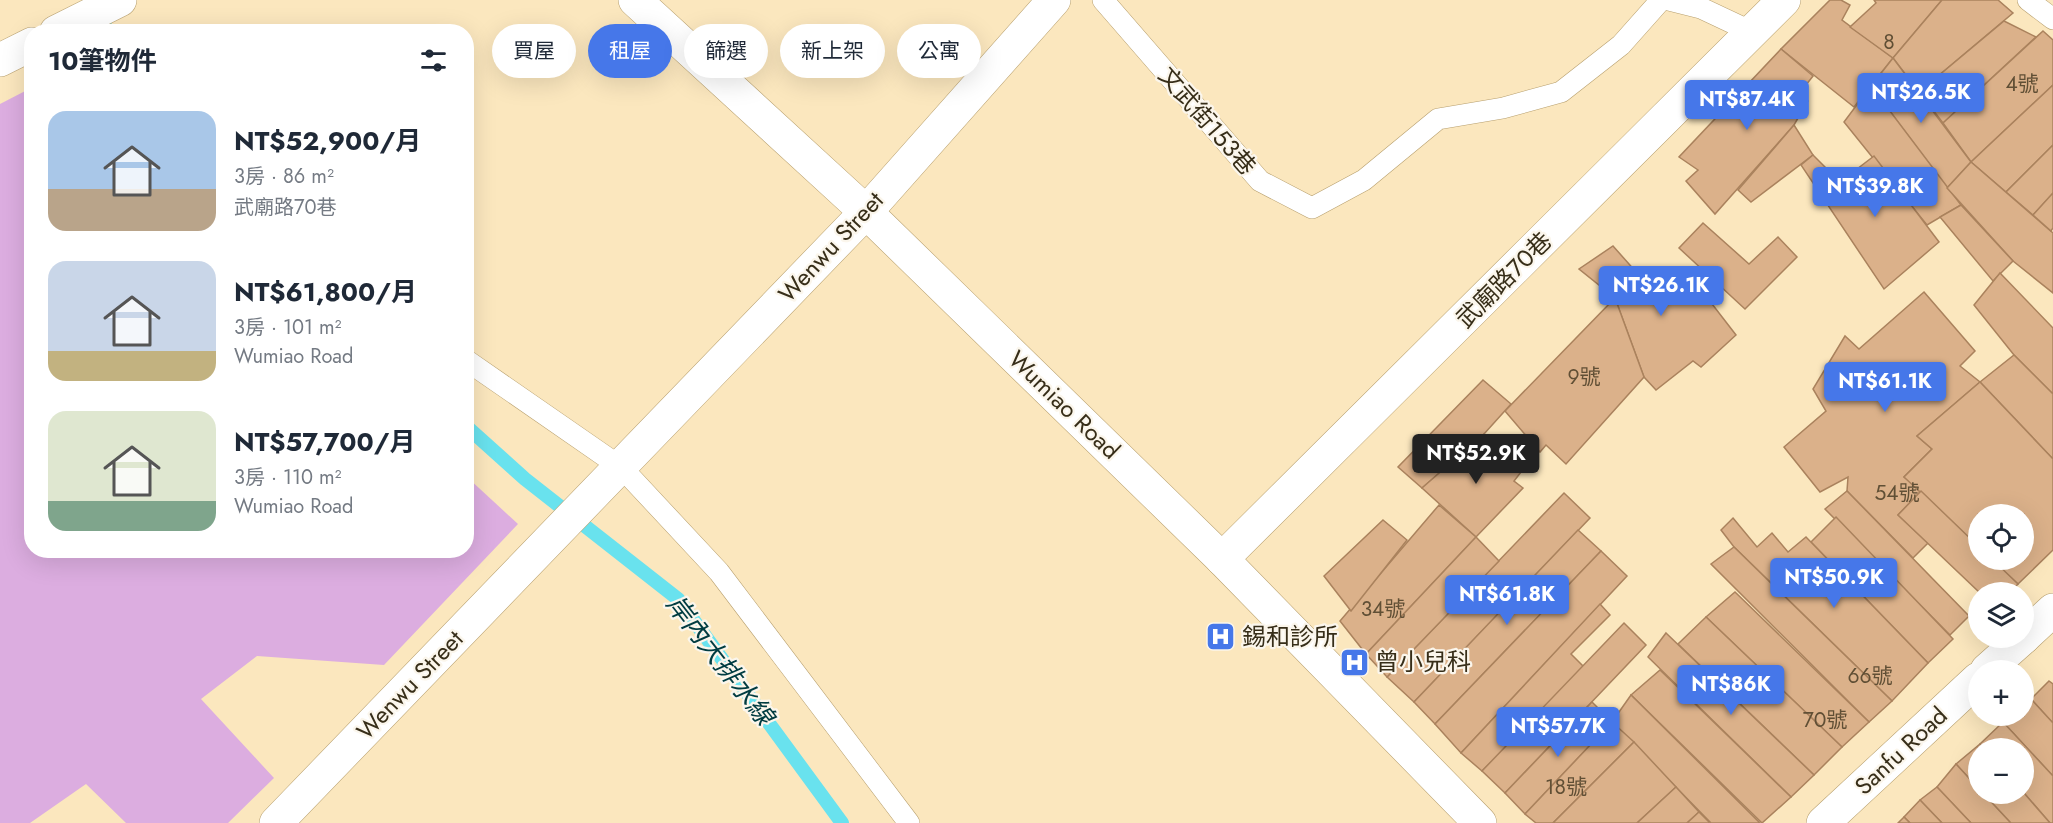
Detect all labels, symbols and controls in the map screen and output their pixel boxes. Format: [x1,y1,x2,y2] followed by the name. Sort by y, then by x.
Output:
[492,24,576,78] chip: 買屋
[588,24,672,78] chip: 租屋
[684,24,768,78] chip: 篩選
[780,24,885,78] chip: 新上架
[897,24,981,78] chip: 公寓
[1883,27,1895,57] house number: 8
[48,42,156,80] text: 10筆物件
[417,44,450,77] icon: filters
[1150,59,1264,183] street label: 文武街153巷
[2005,69,2039,99] house number: 4號
[1859,73,1983,124] pin: NT$26.5K
[1871,78,1971,107] text: NT$26.5K
[1685,80,1809,131] pin: NT$87.4K
[1699,85,1795,114] text: NT$87.4K
[234,122,421,160] text: NT$52,900/月
[96,135,168,207] icon: home
[234,162,334,191] text: 3房 · 86 m²
[1813,167,1937,218] pin: NT$39.8K
[1827,172,1923,201] text: NT$39.8K
[770,183,891,310] street label: Wenwu Street
[234,193,337,222] text: 武廟路70巷
[1448,224,1560,336] street label: 武廟路70巷
[1599,266,1723,317] pin: NT$26.1K
[1613,271,1709,300] text: NT$26.1K
[234,273,417,311] text: NT$61,800/月
[96,285,168,357] icon: home
[234,313,341,342] text: 3房 · 101 m²
[234,342,353,371] text: Wumiao Road
[1001,342,1128,467] street label: Wumiao Road
[1567,362,1601,392] house number: 9號
[1823,362,1947,413] pin: NT$61.1K
[1838,367,1932,396] text: NT$61.1K
[234,423,416,461] text: NT$57,700/月
[1414,434,1538,485] pin: NT$52.9K
[96,435,168,507] icon: home
[1426,439,1526,468] text: NT$52.9K
[234,463,341,492] text: 3房 · 110 m²
[1874,478,1920,508] house number: 54號
[234,492,353,521] text: Wumiao Road
[1968,504,2034,804] map controls
[1968,504,2034,570] button: locate
[1772,558,1896,609] pin: NT$50.9K
[1784,563,1884,592] text: NT$50.9K
[1445,575,1569,626] pin: NT$61.8K
[1459,580,1555,609] text: NT$61.8K
[1968,582,2034,648] button: layers
[657,587,785,736] water label: 岸內大排水線
[1361,594,1405,624] house number: 34號
[1242,619,1338,654] place label: 錫和診所
[1205,621,1237,653] hospital icon: 錫和診所
[348,622,471,747] street label: Wenwu Street
[1375,644,1471,679] place label: 曾小兒科
[1338,646,1370,678] hospital icon: 曾小兒科
[1968,660,2034,726] button: +
[1847,661,1893,691] house number: 66號
[1682,665,1780,716] pin: NT$86K
[1691,670,1771,699] text: NT$86K
[1846,698,1955,803] street label: Sanfu Road
[1803,705,1847,735] house number: 70號
[1496,707,1620,758] pin: NT$57.7K
[1511,712,1605,741] text: NT$57.7K
[1968,738,2034,804] button: −
[1545,772,1587,802] house number: 18號

